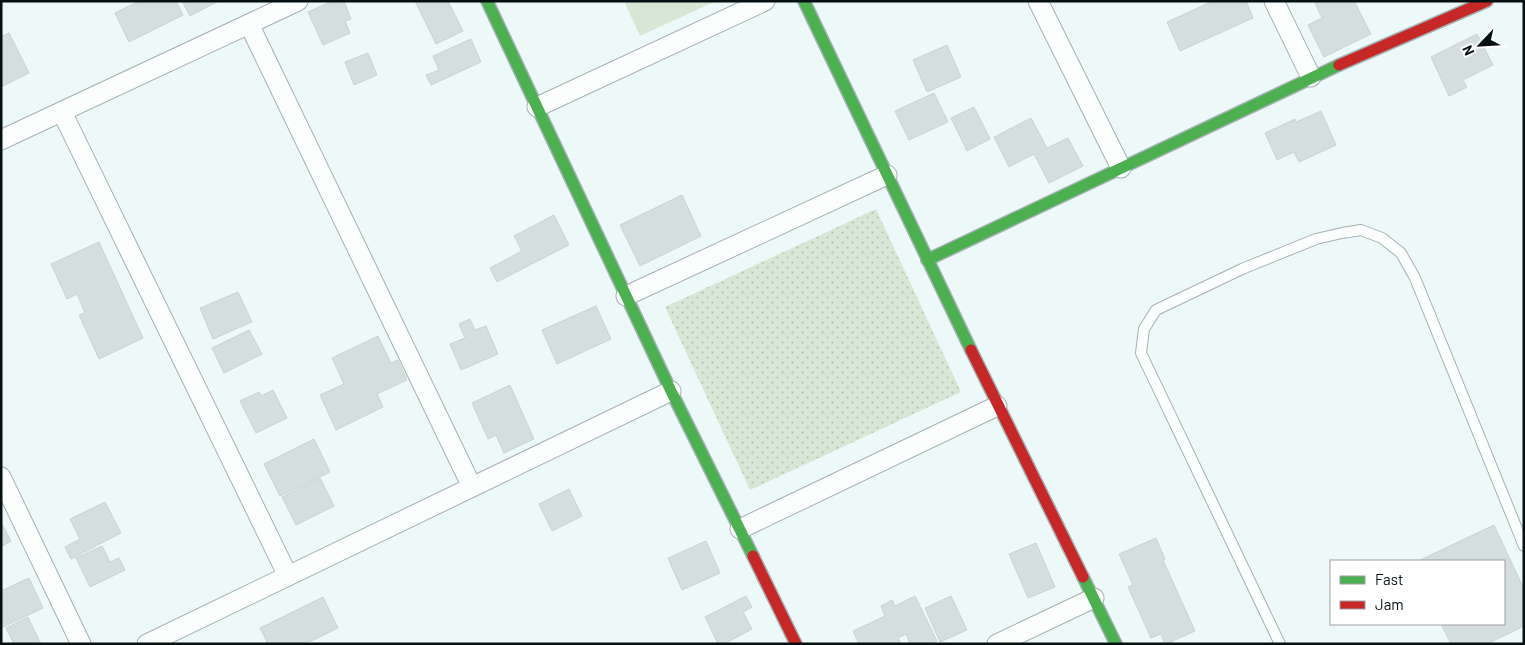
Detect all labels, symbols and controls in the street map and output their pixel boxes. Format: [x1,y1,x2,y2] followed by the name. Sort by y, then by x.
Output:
[1455,20,1505,70] north arrow
[1458,43,1477,59] text: N
[1330,560,1505,625] legend
[1375,570,1403,588] text: Fast
[1375,595,1404,613] text: Jam

